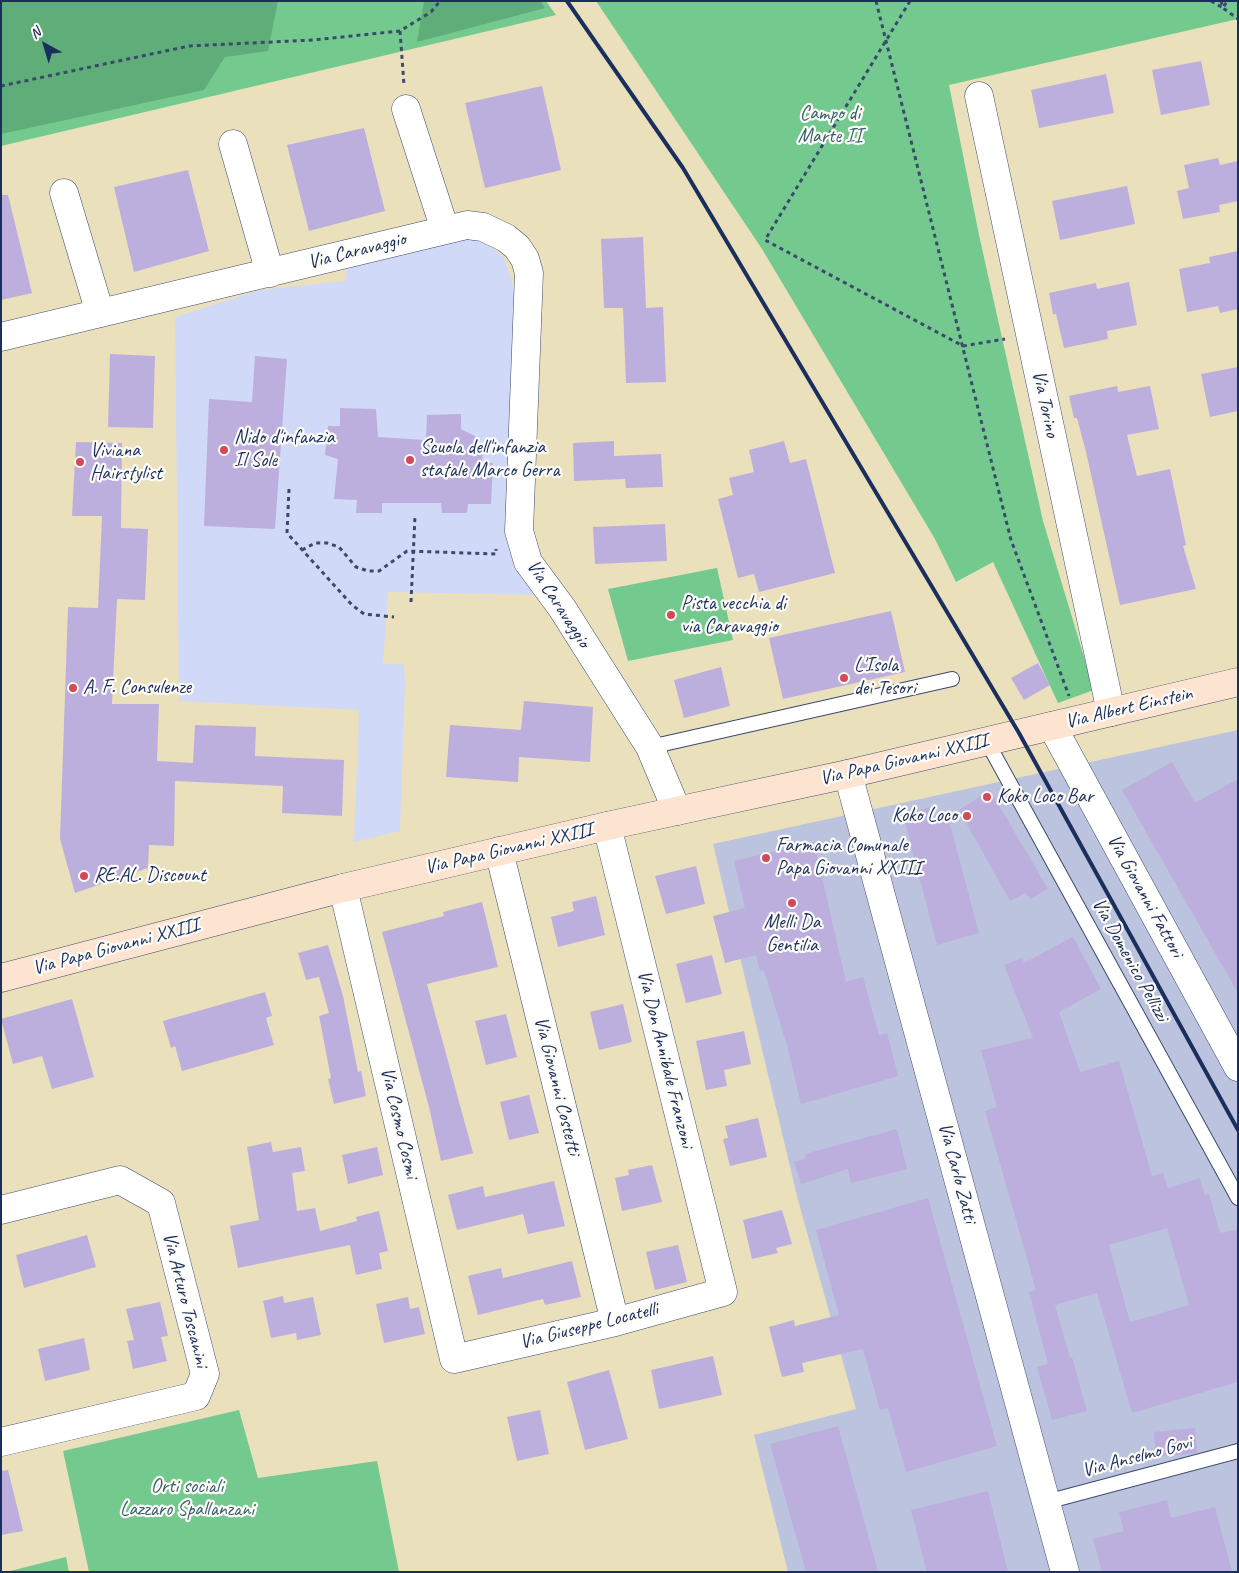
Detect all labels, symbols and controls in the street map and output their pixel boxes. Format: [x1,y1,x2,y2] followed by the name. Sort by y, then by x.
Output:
[20,20,70,70] north arrow
[27,24,44,42] text: N
[798,102,862,149] park label: Campo di Marte II
[306,227,408,275] street label: Via Caravaggio
[1026,368,1064,440] street label: Via Torino
[234,426,334,473] place label: Nido d'infanzia Il Sole
[420,436,559,483] place label: Scuola dell'infanzia statale Marco Gerra
[90,439,162,486] place label: Viviana Hairstylist
[218,444,230,456] marker: Nido d'infanzia Il Sole
[404,454,416,466] marker: Scuola dell'infanzia statale Marco Gerra
[74,456,86,468] marker: Viviana Hairstylist
[521,556,595,652] street label: Via Caravaggio
[681,592,786,639] place label: Pista vecchia di via Caravaggio
[665,609,677,621] marker: Pista vecchia di via Caravaggio
[854,654,916,701] place label: L'Isola dei Tesori
[838,672,850,684] marker: L'Isola dei Tesori
[83,676,191,700] place label: A. F. Consulenze
[67,682,79,694] marker: A. F. Consulenze
[1063,682,1195,734] street label: Via Albert Einstein
[818,729,990,791] street label: Via Papa Giovanni XXIII
[997,785,1093,809] place label: Koko Loco Bar
[981,791,993,803] marker: Koko Loco Bar
[892,804,957,828] place label: Koko Loco
[961,810,973,822] marker: Koko Loco
[423,818,595,880] street label: Via Papa Giovanni XXIII
[1101,830,1189,962] street label: Via Giovanni Fattori
[776,834,921,881] place label: Farmacia Comunale Papa Giovanni XXIII
[760,852,772,864] marker: Farmacia Comunale Papa Giovanni XXIII
[94,864,206,888] place label: RE.AL. Discount
[78,870,90,882] marker: RE.AL. Discount
[1086,894,1174,1026] street label: Via Domenico Pellizzi
[786,897,798,909] marker: Melli Da Gentilia
[764,911,820,958] place label: Melli Da Gentilia
[30,913,202,981] street label: Via Papa Giovanni XXIII
[631,968,699,1150] street label: Via Don Annibale Franzoni
[528,1014,586,1158] street label: Via Giovanni Costetti
[375,1065,423,1181] street label: Via Cosmo Cosmi
[932,1120,982,1226] street label: Via Carlo Zatti
[157,1230,213,1370] street label: Via Arturo Toscanini
[517,1297,661,1355] street label: Via Giuseppe Locatelli
[1080,1431,1194,1483] street label: Via Anselmo Govi
[120,1475,254,1522] park label: Orti sociali Lazzaro Spallanzani

